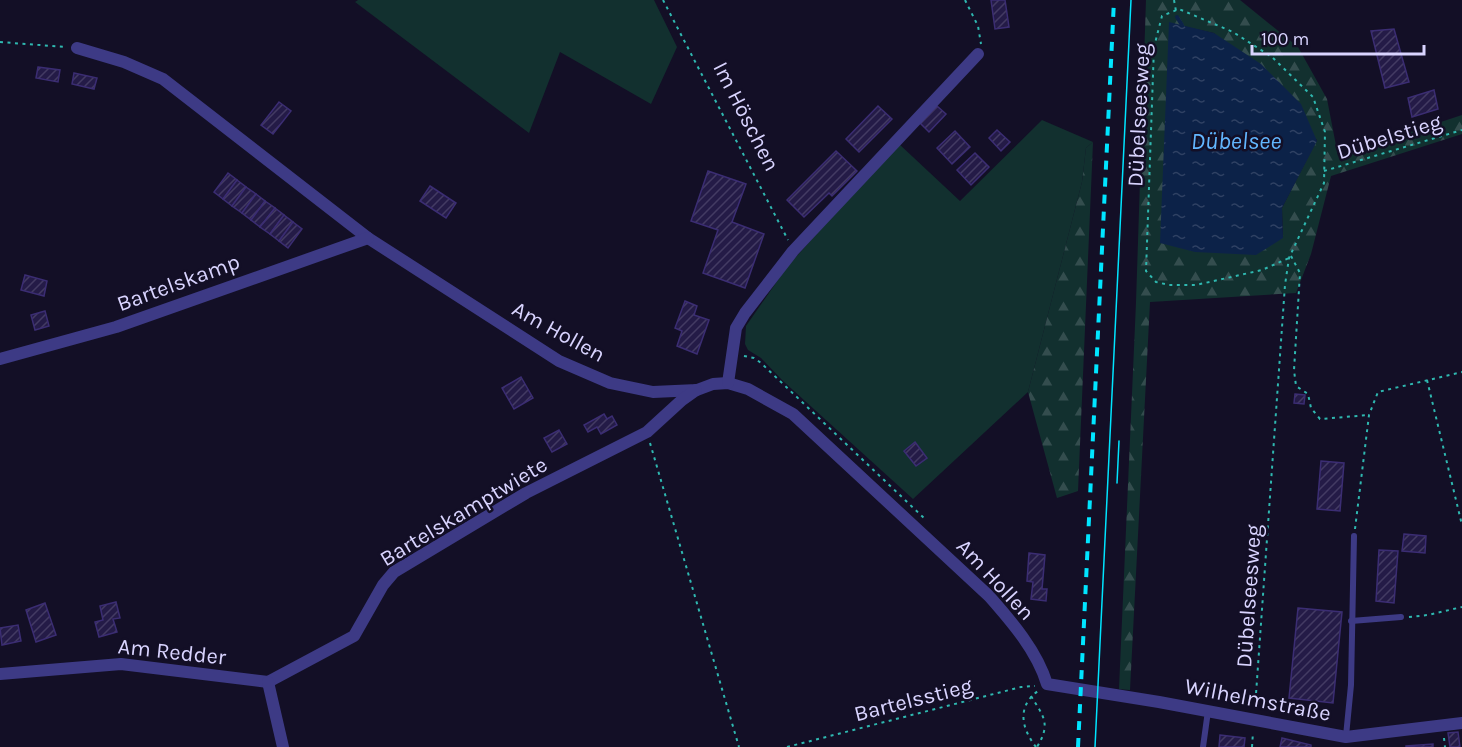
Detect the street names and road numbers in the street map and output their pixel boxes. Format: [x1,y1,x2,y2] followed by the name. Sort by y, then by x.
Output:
[1122,42,1156,187] street label: Dübelseesweg
[707,57,785,176] street label: Im Höschen
[1334,109,1445,165] street label: Dübelstieg
[113,249,243,317] street label: Bartelskamp
[508,296,609,368] street label: Am Hollen
[375,452,552,572] street label: Bartelskamptwiete
[1231,523,1267,669] street label: Dübelseesweg
[951,533,1040,626] street label: Am Hollen
[117,633,227,671] street label: Am Redder
[851,673,976,727] street label: Bartelsstieg
[1182,673,1333,727] street label: Wilhelmstraße

